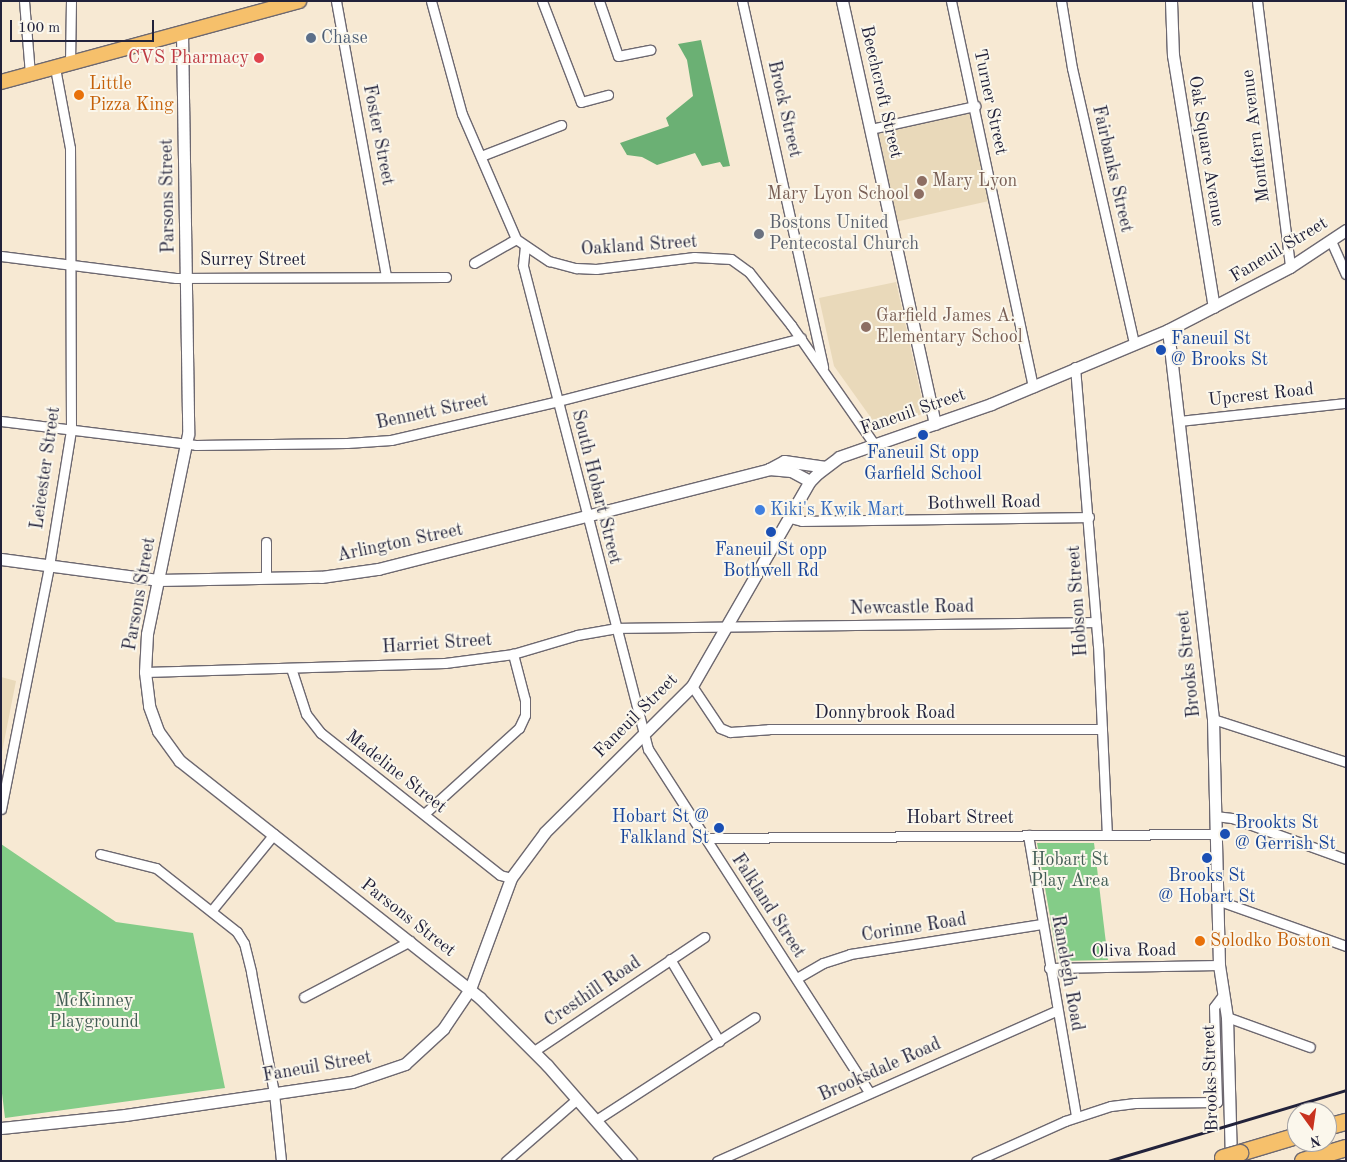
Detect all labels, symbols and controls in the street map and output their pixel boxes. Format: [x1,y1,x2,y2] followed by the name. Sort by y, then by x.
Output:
[12,10,156,42] scale bar
[18,21,60,36] text: 100 m
[855,23,907,161] street label: Beechcroft Street
[321,27,368,49] place label: Chase
[305,32,317,44] marker: Chase
[128,47,249,69] place label: CVS Pharmacy
[968,47,1012,157] street label: Turner Street
[253,52,265,64] marker: CVS Pharmacy
[762,58,806,160] street label: Brock Street
[1237,68,1275,204] street label: Montfern Avenue
[89,74,174,116] place label: Little Pizza King
[1183,74,1229,228] street label: Oak Square Avenue
[358,83,398,187] street label: Foster Street
[73,89,85,101] marker: Little Pizza King
[1087,103,1137,235] street label: Fairbanks Street
[156,138,180,254] street label: Parsons Street
[932,170,1017,192] place label: Mary Lyon
[916,175,928,187] marker: Mary Lyon
[767,183,909,205] place label: Mary Lyon School
[913,188,925,200] marker: Mary Lyon School
[1226,212,1332,288] street label: Faneuil Street
[769,213,919,255] place label: Bostons United Pentecostal Church
[753,228,765,240] marker: Bostons United Pentecostal Church
[580,231,698,261] street label: Oakland Street
[200,249,306,271] street label: Surrey Street
[876,306,1023,348] place label: Garfield James A. Elementary School
[860,321,872,333] marker: Garfield James A. Elementary School
[1171,329,1268,372] place label: Faneuil St @ Brooks St
[1155,344,1167,356] marker: Faneuil St @ Brooks St
[1207,379,1315,411] street label: Upcrest Road
[857,384,969,440] street label: Faneuil Street
[374,390,490,434] street label: Bennett Street
[27,405,65,531] street label: Leicester Street
[566,408,626,566] street label: South Hobart Street
[917,429,929,441] marker: Faneuil St opp Garfield School
[864,443,982,486] place label: Faneuil St opp Garfield School
[927,491,1041,515] street label: Bothwell Road
[770,499,904,521] place label: Kiki's Kwik Mart
[754,504,766,516] marker: Kiki's Kwik Mart
[335,519,465,567] street label: Arlington Street
[765,526,777,538] marker: Faneuil St opp Bothwell Rd
[119,536,161,652] street label: Parsons Street
[715,540,827,582] place label: Faneuil St opp Bothwell Rd
[1063,545,1093,657] street label: Hobson Street
[850,596,974,620] street label: Newcastle Road
[1173,609,1205,719] street label: Brooks Street
[381,629,493,659] street label: Harriet Street
[589,669,683,763] street label: Faneuil Street
[815,702,955,724] street label: Donnybrook Road
[341,726,451,818] street label: Madeline Street
[612,807,709,850] place label: Hobart St @ Falkland St
[906,807,1014,829] street label: Hobart Street
[1235,813,1336,856] place label: Brookts St @ Gerrish St
[713,822,725,834] marker: Hobart St @ Falkland St
[1219,828,1231,840] marker: Brookts St @ Gerrish St
[726,850,810,962] street label: Falkland Street
[1031,850,1109,892] park label: Hobart St Play Area
[1201,852,1213,864] marker: Brooks St @ Hobart St
[1158,866,1256,909] place label: Brooks St @ Hobart St
[356,874,460,962] street label: Parsons Street
[860,909,968,947] street label: Corinne Road
[1046,913,1088,1033] street label: Ranelegh Road
[1210,930,1331,952] place label: Solodko Boston
[1194,935,1206,947] marker: Solodko Boston
[1091,939,1177,963] street label: Oliva Road
[541,952,645,1032] street label: Cresthill Road
[49,991,139,1034] park label: McKinney Playground
[1198,1024,1224,1132] street label: Brooks Street
[816,1033,944,1107] street label: Brooksdale Road
[261,1047,373,1087] street label: Faneuil Street
[1287,1102,1337,1152] north arrow
[1309,1132,1322,1149] text: N

